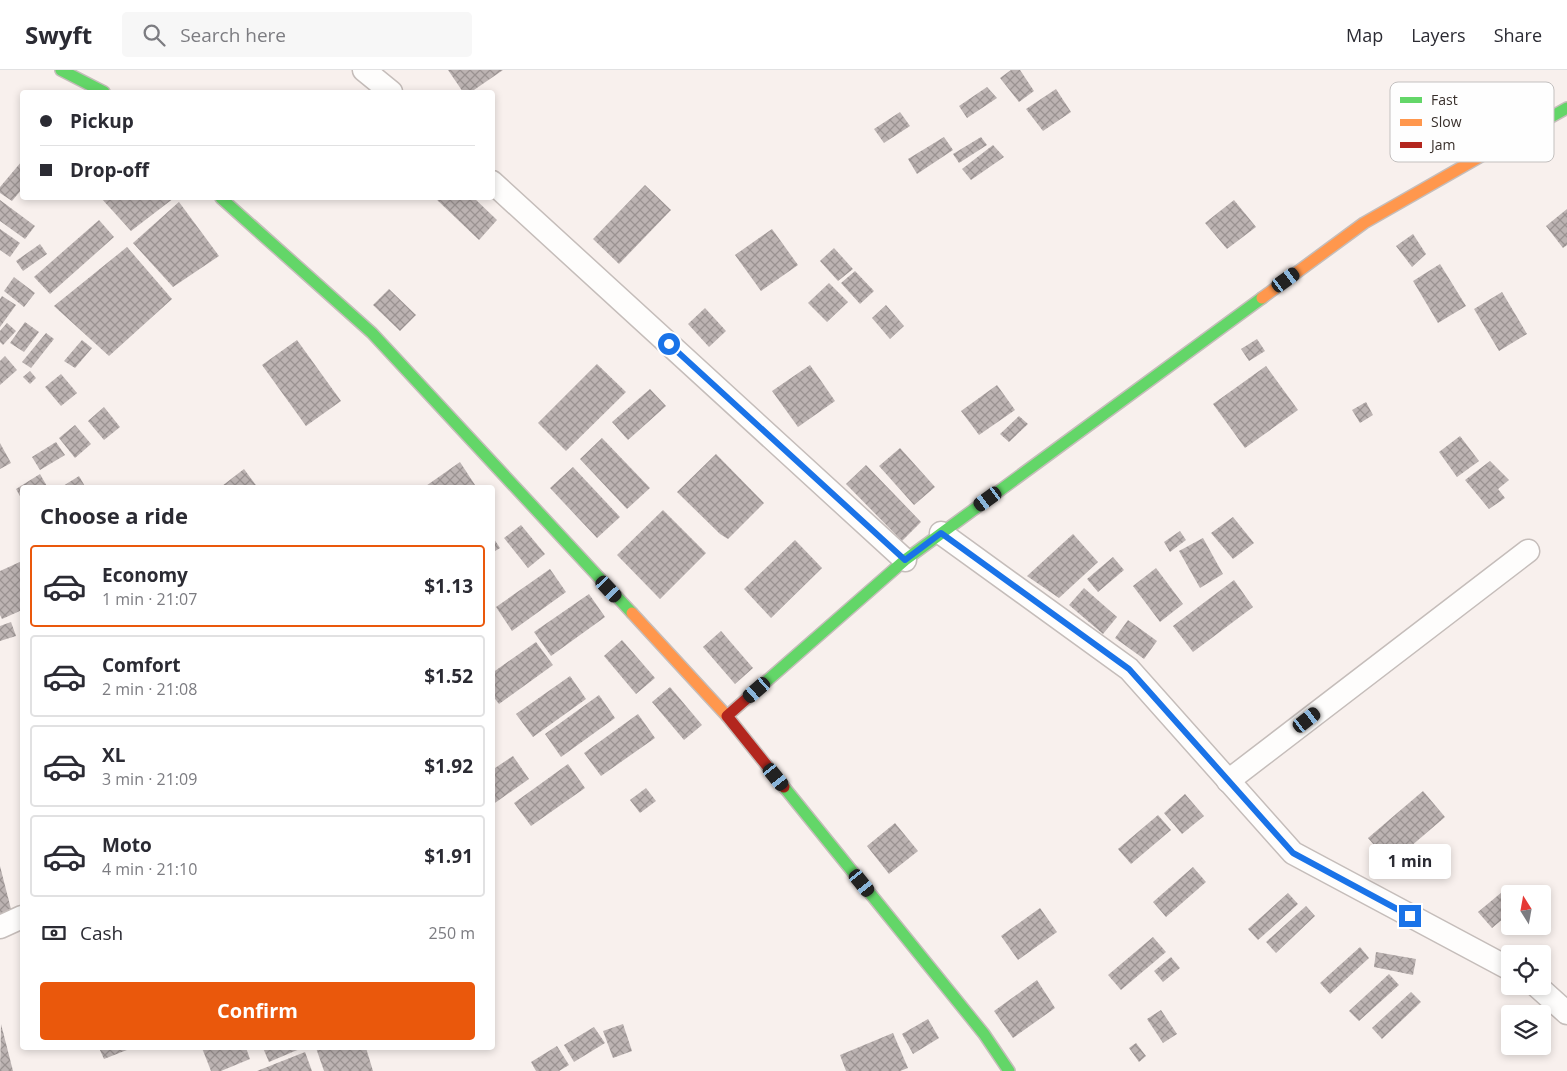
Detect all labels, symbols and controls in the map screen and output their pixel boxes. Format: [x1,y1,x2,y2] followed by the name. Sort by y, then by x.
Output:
[122,12,472,57] search box
[25,18,92,51] text: Swyft
[140,21,168,49] icon: search
[180,22,286,48] text: Search here
[1346,23,1383,47] text: Map
[1411,23,1466,47] text: Layers
[1494,23,1542,47] text: Share
[1390,82,1554,162] legend
[1431,90,1458,109] text: Fast
[70,108,134,134] text: Pickup
[1431,112,1462,131] text: Slow
[1429,135,1456,154] text: Jam
[70,157,149,183] text: Drop-off
[1269,265,1302,295] car
[658,333,680,355] route start
[971,484,1004,514] car
[40,500,188,530] text: Choose a ride
[102,562,188,588] text: Economy
[42,564,87,609] icon: car
[424,573,473,599] text: $1.13
[593,573,624,605] car
[102,588,197,610] text: 1 min · 21:07
[102,652,181,678] text: Comfort
[42,654,87,699] icon: car
[424,663,473,689] text: $1.52
[740,674,773,706] car
[102,678,197,700] text: 2 min · 21:08
[1290,705,1323,735] car
[102,742,125,768] text: XL
[42,744,87,789] icon: car
[424,753,473,779] text: $1.92
[760,761,791,793] car
[102,768,197,790] text: 3 min · 21:09
[102,832,152,858] text: Moto
[42,834,87,879] icon: car
[424,843,473,869] text: $1.91
[1369,844,1451,878] callout: 1 min
[1388,850,1432,872] text: 1 min
[102,858,197,880] text: 4 min · 21:10
[846,867,877,899] car
[1501,885,1551,935] north arrow
[1501,885,1551,1055] map controls
[1399,905,1421,927] route end
[40,919,68,947] icon: cash
[80,920,123,946] text: Cash
[429,922,475,944] text: 250 m
[1501,945,1551,995] button: locate
[40,982,475,1040] button: Confirm
[1501,1005,1551,1055] button: layers

